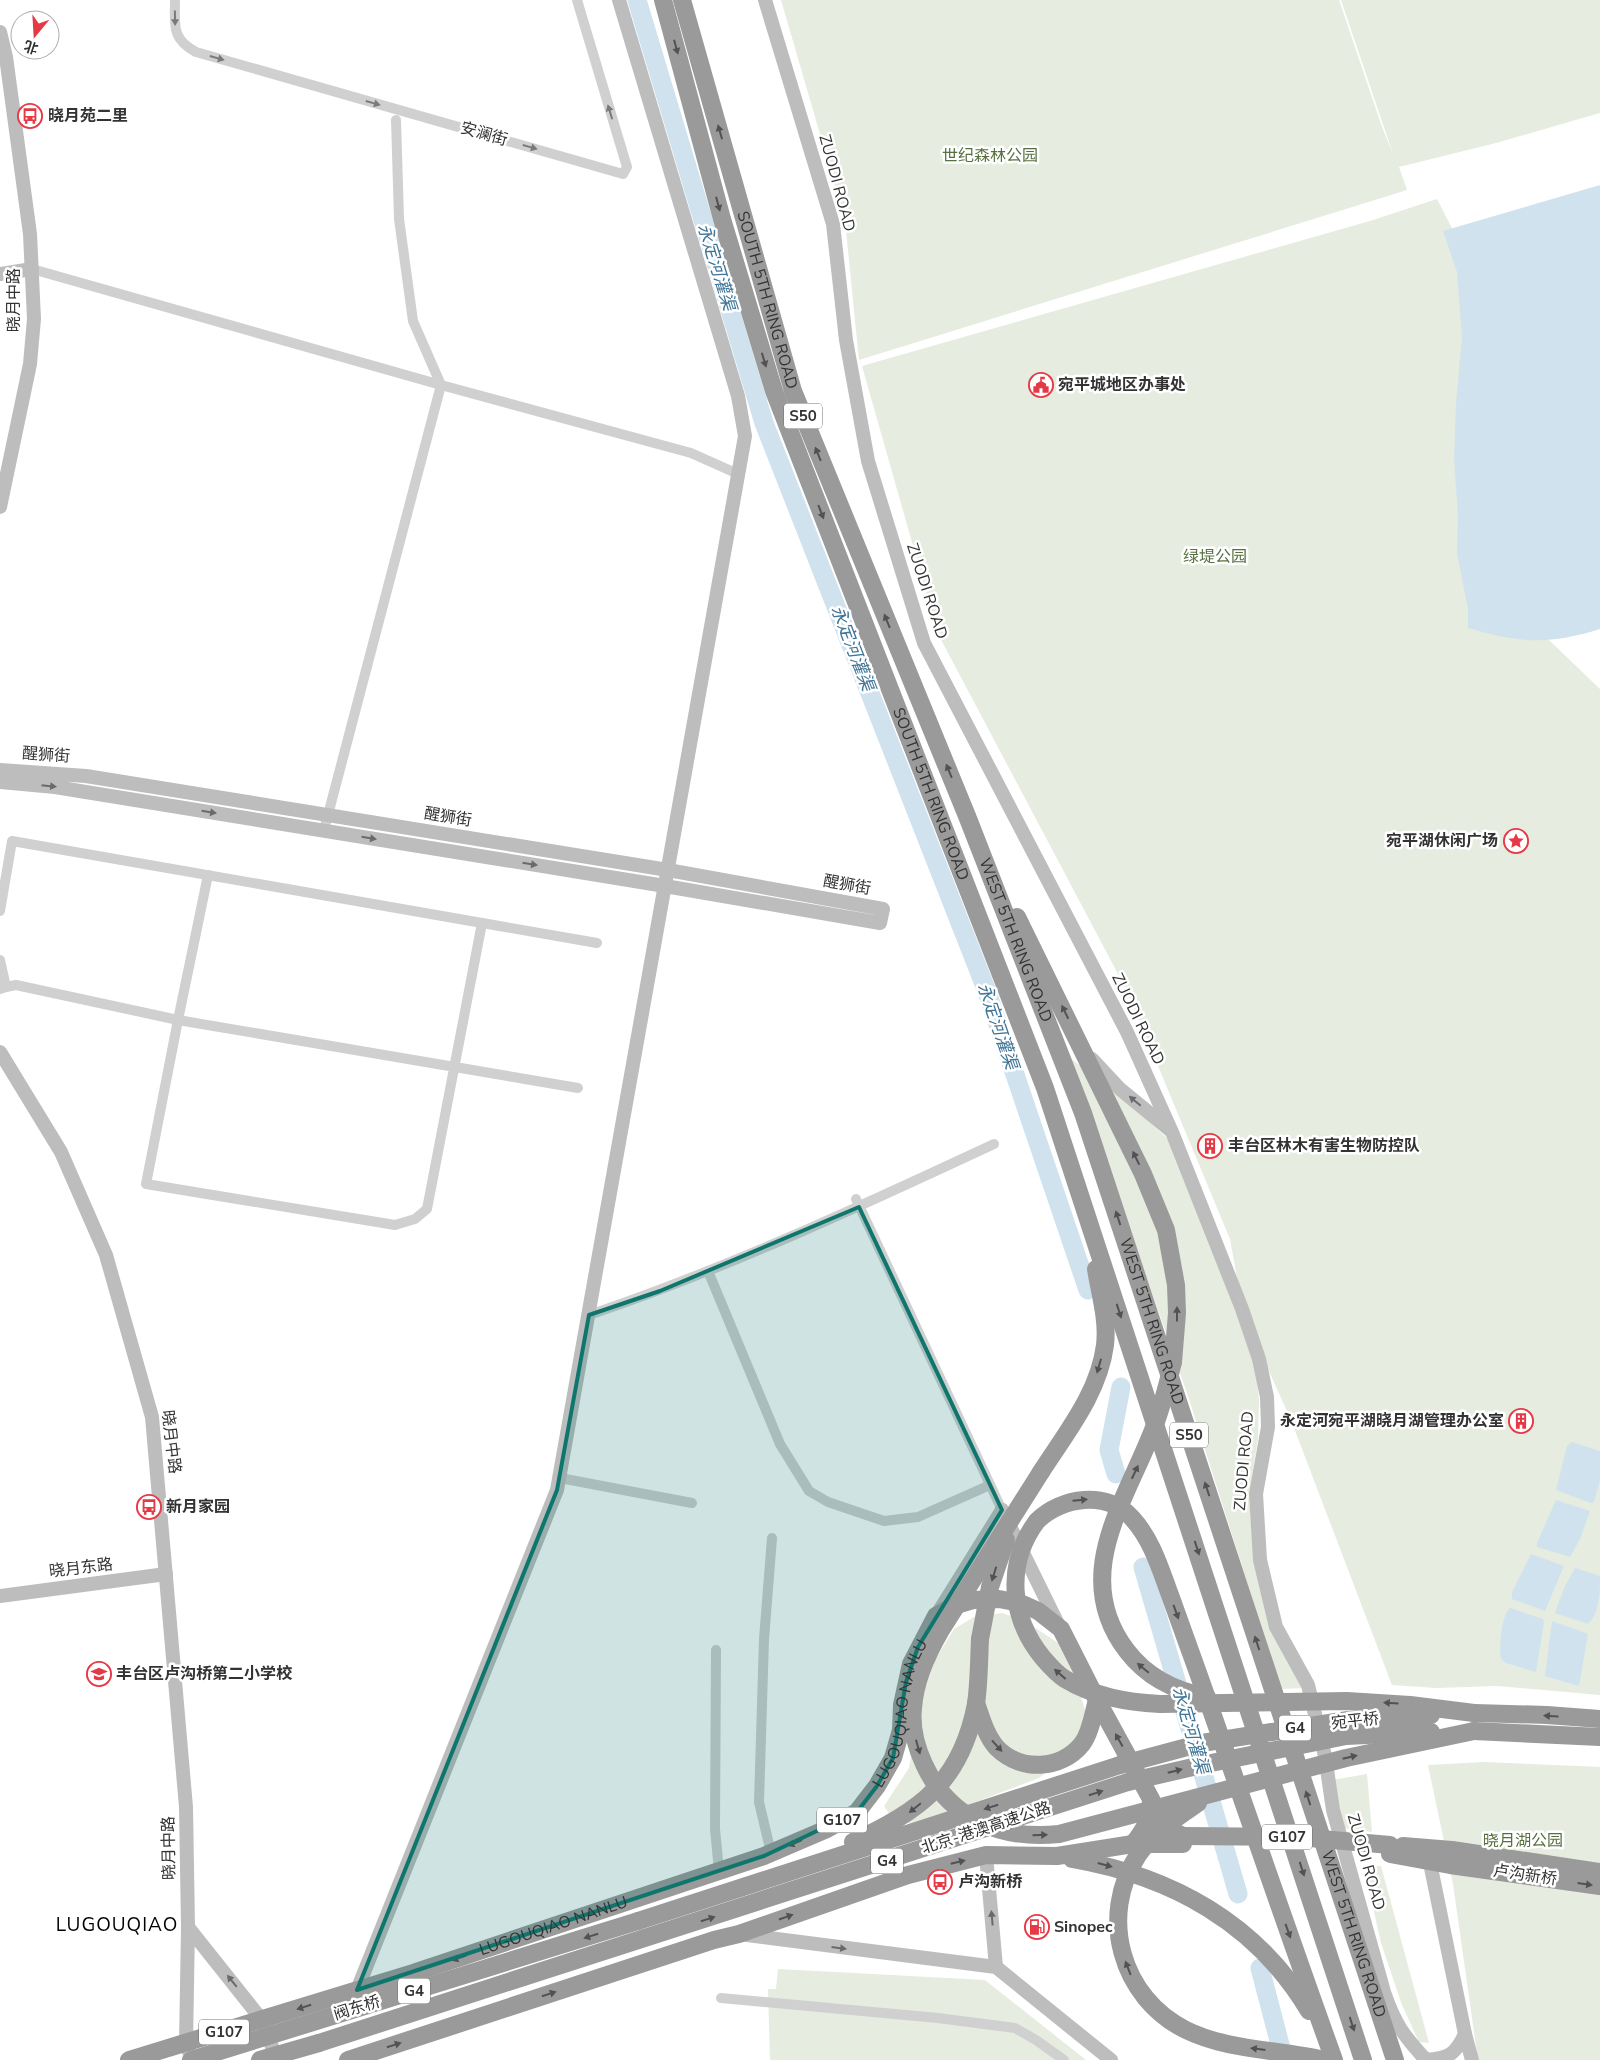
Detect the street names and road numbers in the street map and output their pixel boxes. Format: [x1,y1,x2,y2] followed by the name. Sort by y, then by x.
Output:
[458,117,510,151] street label: 安澜街
[813,132,861,234] street label: ZUODI ROAD
[732,209,803,392] street label: SOUTH 5TH RING ROAD
[3,268,25,332] street label: 晓月中路
[784,404,822,428] road number: S50
[901,540,953,642] street label: ZUODI ROAD
[887,704,974,884] street label: SOUTH 5TH RING ROAD
[21,742,71,768] street label: 醒狮街
[423,802,473,832] street label: 醒狮街
[974,855,1057,1025] street label: WEST 5TH RING ROAD
[821,870,873,900] street label: 醒狮街
[1106,969,1170,1069] street label: ZUODI ROAD
[1114,1235,1189,1408] street label: WEST 5TH RING ROAD
[156,1409,186,1475] street label: 晓月中路
[1229,1410,1259,1512] street label: ZUODI ROAD
[1170,1422,1208,1448] road number: S50
[48,1553,114,1583] street label: 晓月东路
[867,1636,933,1792] street label: LUGOUQIAO NANLU
[1330,1708,1380,1734] street label: 宛平桥
[1279,1716,1311,1740] road number: G4
[919,1797,1053,1859] street label: 北京-港澳高速公路
[817,1808,867,1832] road number: G107
[1342,1811,1390,1913] street label: ZUODI ROAD
[157,1816,181,1880] street label: 晓月中路
[1262,1824,1312,1850] road number: G107
[871,1848,903,1874] road number: G4
[1316,1848,1391,2020] street label: WEST 5TH RING ROAD
[1492,1860,1558,1890] street label: 卢沟新桥
[476,1891,630,1961] street label: LUGOUQIAO NANLU
[398,1978,430,2004] road number: G4
[331,1990,383,2026] street label: 阀东桥
[199,2020,249,2044] road number: G107

